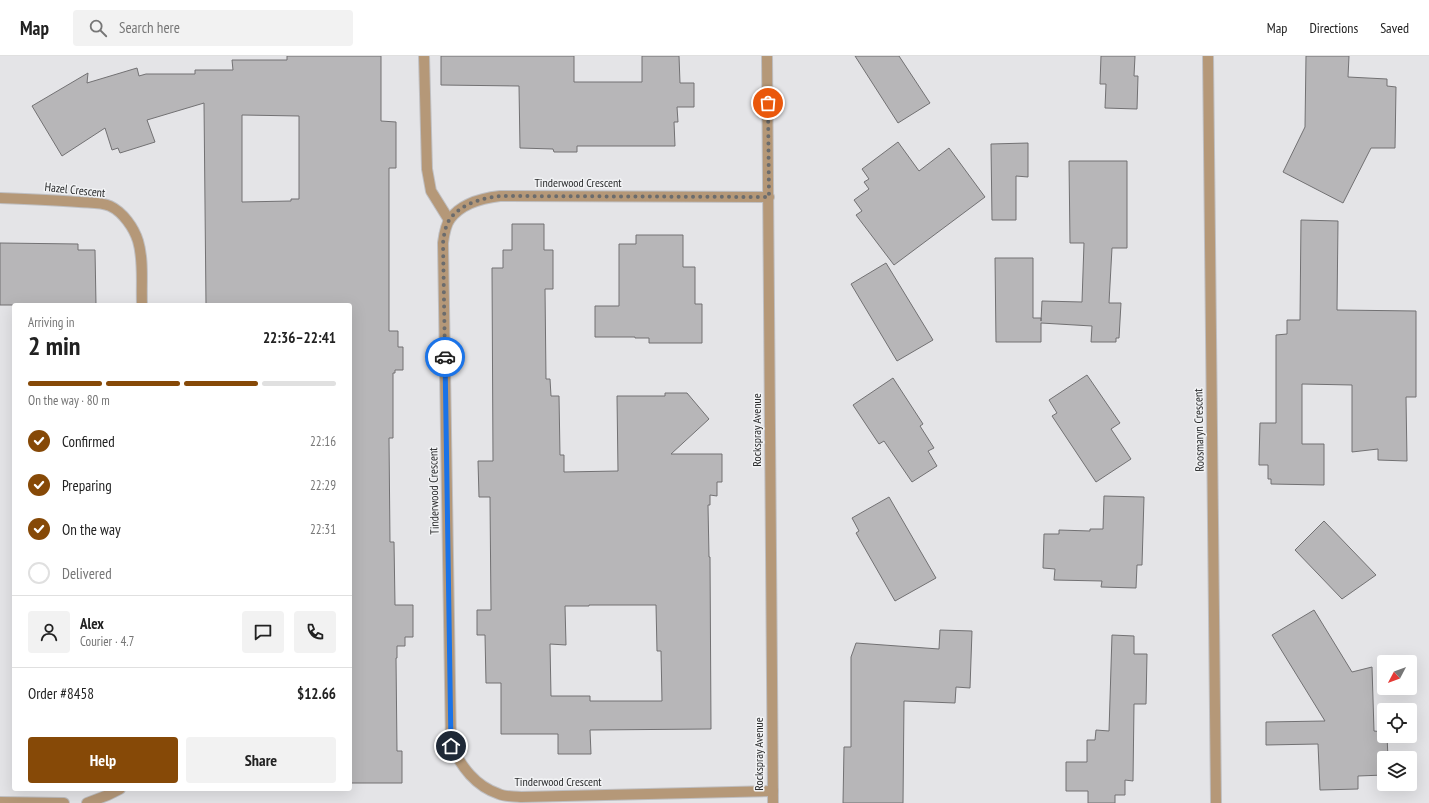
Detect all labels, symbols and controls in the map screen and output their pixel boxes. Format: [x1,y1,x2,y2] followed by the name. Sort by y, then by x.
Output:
[73,10,353,46] search box
[20,16,49,40] text: Map
[87,17,109,39] icon: search
[119,18,180,37] text: Search here
[1267,19,1287,37] text: Map
[1309,19,1358,37] text: Directions
[1380,19,1409,37] text: Saved
[751,86,785,120] pin
[757,92,779,114] icon: bag
[535,175,622,190] street label: Tinderwood Crescent
[44,179,107,200] street label: Hazel Crescent
[28,314,75,331] text: Arriving in
[263,328,336,347] text: 22:36–22:41
[28,329,81,362] text: 2 min
[425,337,465,377] courier
[434,346,456,368] icon: car
[1190,388,1207,472] street label: Roosmaryn Crescent
[28,392,110,409] text: On the way · 80 m
[749,393,764,467] street label: Rockspray Avenue
[28,430,50,452] icon: check
[62,432,115,451] text: Confirmed
[310,433,336,450] text: 22:16
[425,447,442,535] street label: Tinderwood Crescent
[28,474,50,496] icon: check
[62,476,112,495] text: Preparing
[310,477,336,494] text: 22:29
[28,518,50,540] icon: check
[62,520,121,539] text: On the way
[310,521,336,538] text: 22:31
[62,564,112,583] text: Delivered
[28,611,70,653] button: person
[242,611,284,653] button: chat
[294,611,336,653] button: phone
[80,614,104,633] text: Alex
[80,633,134,650] text: Courier · 4.7
[1377,655,1417,695] north arrow
[1377,655,1417,791] map controls
[28,684,94,703] text: Order #8458
[297,684,336,703] text: $12.66
[1377,703,1417,743] button: locate
[751,717,766,791] street label: Rockspray Avenue
[434,729,468,763] pin
[440,735,462,757] icon: home
[28,737,178,783] button: Help
[186,737,336,783] button: Share
[1377,751,1417,791] button: layers
[515,774,602,789] street label: Tinderwood Crescent

